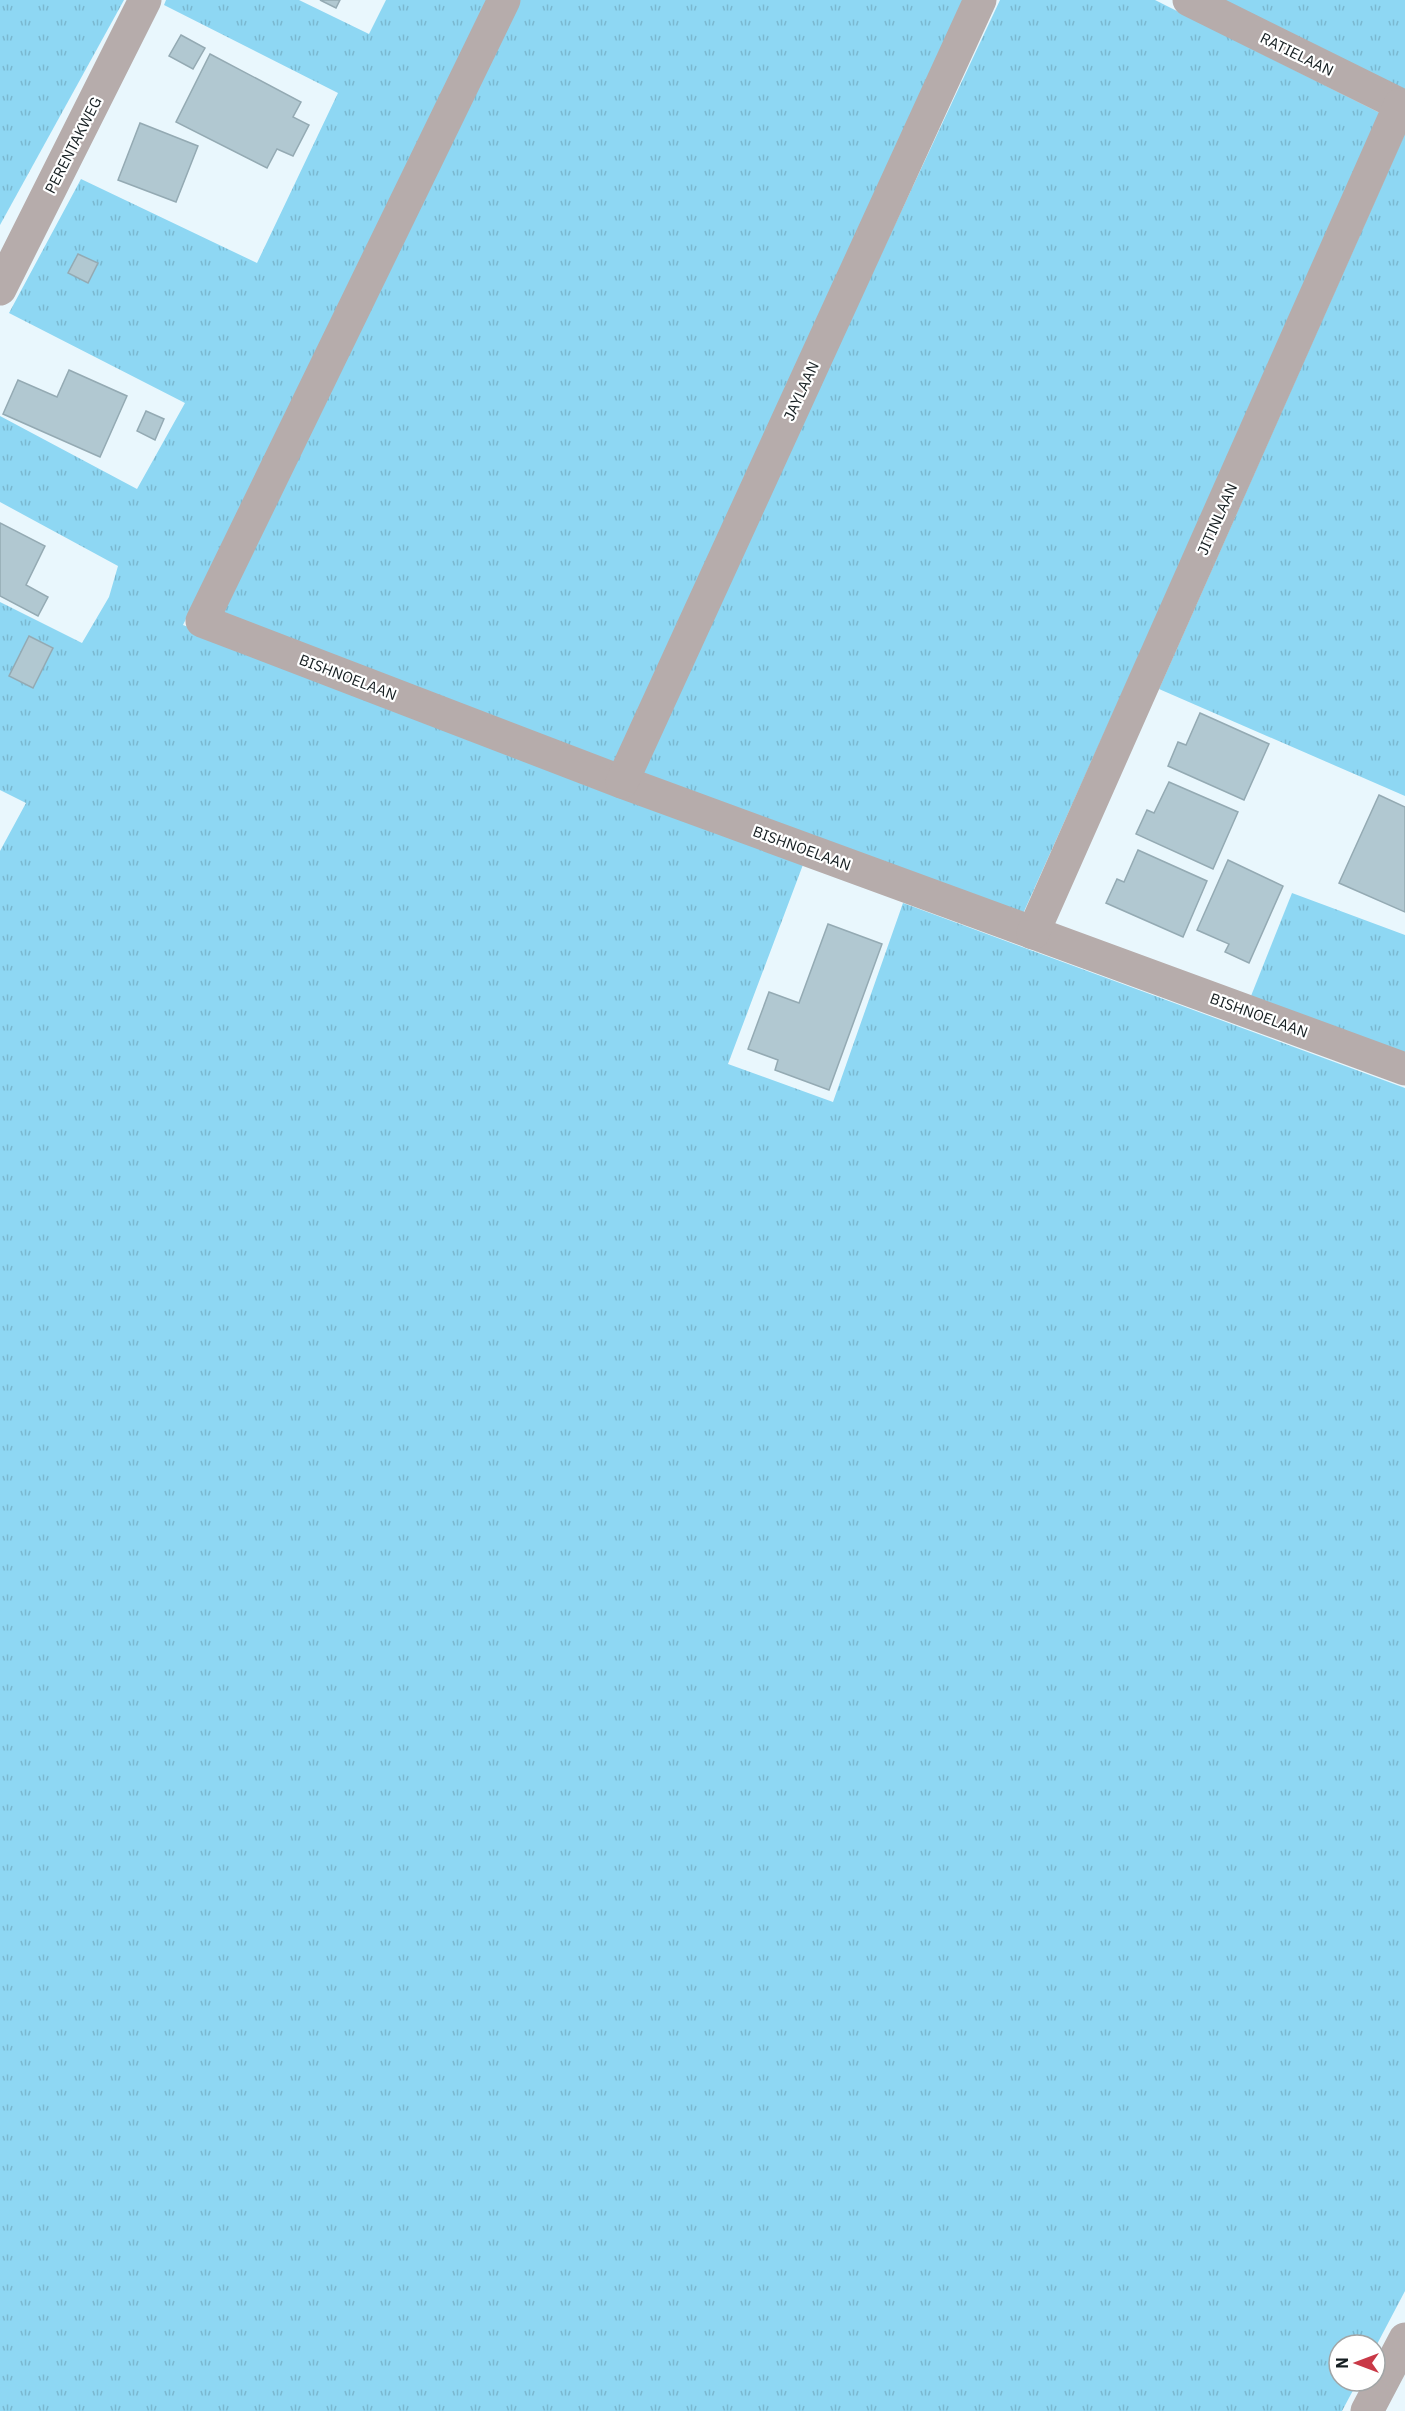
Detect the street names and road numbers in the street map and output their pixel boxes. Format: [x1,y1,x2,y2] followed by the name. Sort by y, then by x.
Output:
[1257,28,1337,80] street label: RATIELAAN
[40,94,106,196] street label: PERENTAKWEG
[779,358,823,424] street label: JAYLAAN
[1193,480,1241,558] street label: JITINLAAN
[297,650,399,704] street label: BISHNOELAAN
[750,821,854,875] street label: BISHNOELAAN
[1207,988,1311,1042] street label: BISHNOELAAN

